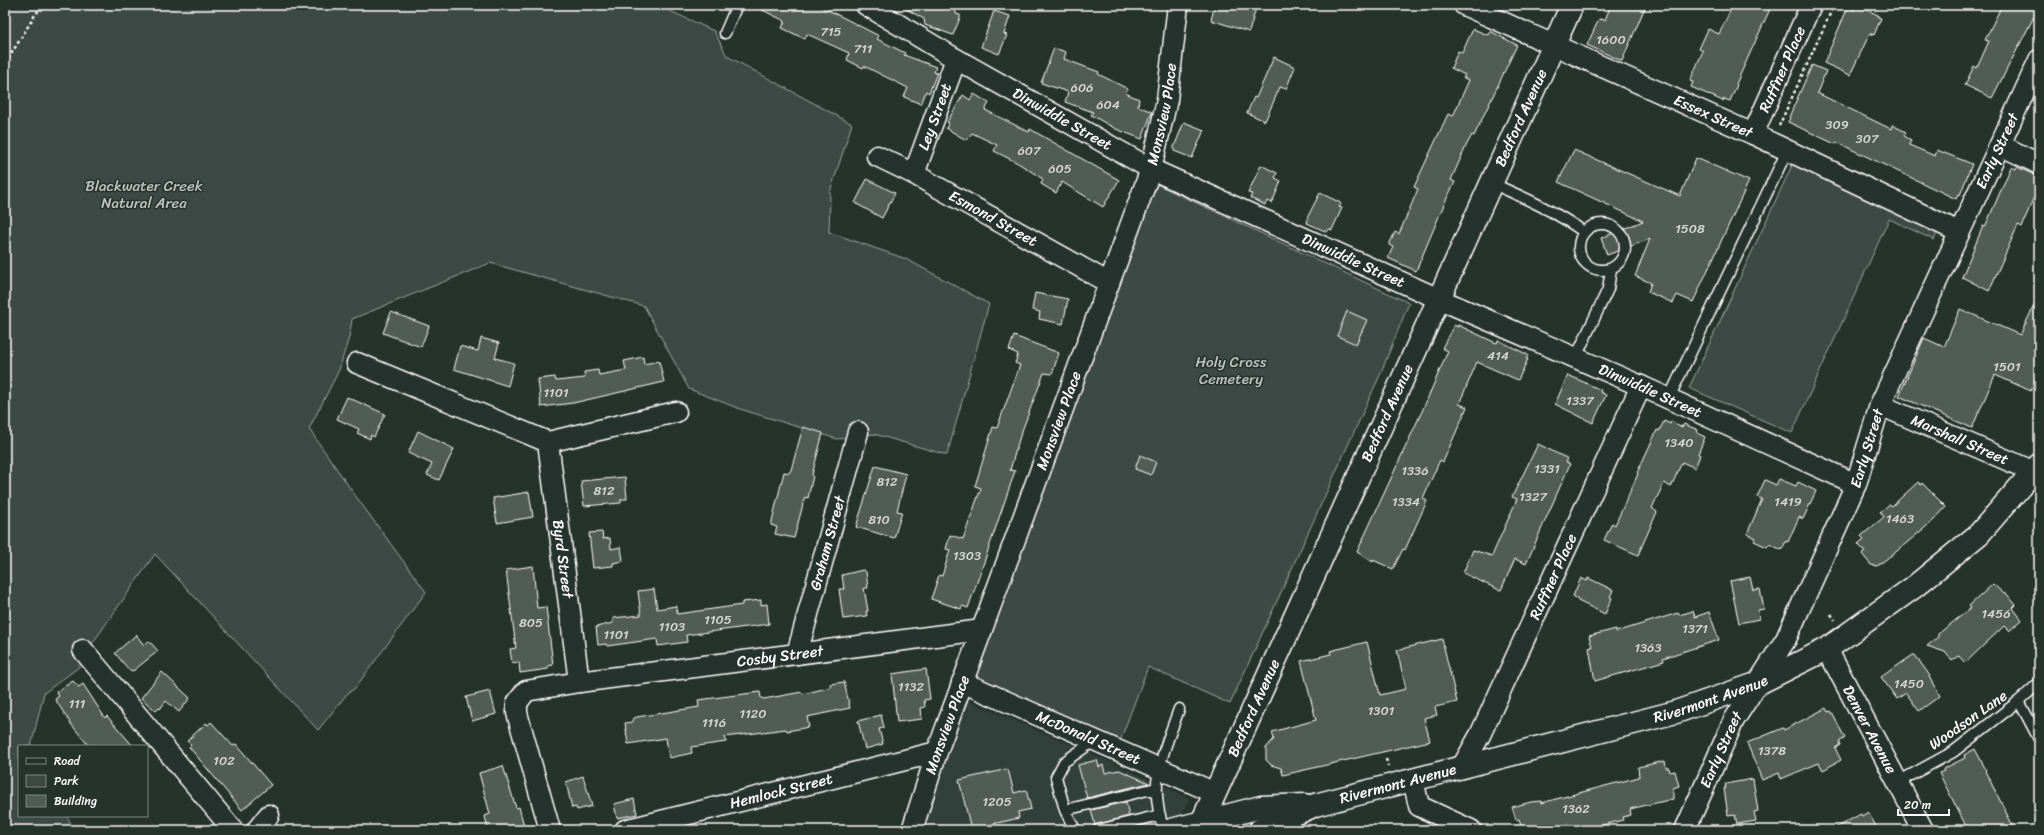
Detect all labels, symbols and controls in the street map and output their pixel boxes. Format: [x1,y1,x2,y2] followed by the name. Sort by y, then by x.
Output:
[821,20,842,43] house number: 715
[1751,21,1813,117] street label: Ruffner Place
[1596,28,1626,51] house number: 1600
[854,37,873,60] house number: 711
[1139,61,1184,168] street label: Monsview Place
[1487,64,1555,171] street label: Bedford Avenue
[1071,76,1093,99] house number: 606
[911,79,959,154] street label: Ley Street
[1008,80,1117,158] street label: Dinwiddie Street
[1669,87,1758,146] street label: Essex Street
[1096,93,1120,116] house number: 604
[1968,108,2026,193] street label: Early Street
[1825,113,1849,136] house number: 309
[1856,127,1880,150] house number: 307
[1017,139,1042,162] house number: 607
[1048,157,1072,180] house number: 605
[85,173,203,216] park label: Blackwater Creek Natural Area
[944,183,1043,254] street label: Esmond Street
[1675,217,1705,240] house number: 1508
[1298,226,1410,295] street label: Dinwiddie Street
[1487,344,1509,367] house number: 414
[1195,349,1267,392] park label: Holy Cross Cemetery
[1993,355,2021,378] house number: 1501
[1594,356,1707,425] street label: Dinwiddie Street
[1354,359,1421,466] street label: Bedford Avenue
[1029,367,1089,474] street label: Monsview Place
[544,381,569,404] house number: 1101
[1566,389,1595,412] house number: 1337
[1843,405,1891,491] street label: Early Street
[1907,407,2013,473] street label: Marshall Street
[1664,431,1694,454] house number: 1340
[1534,457,1560,480] house number: 1331
[1401,459,1429,482] house number: 1336
[877,470,898,493] house number: 812
[594,479,615,502] house number: 812
[1519,485,1548,508] house number: 1327
[1392,490,1420,513] house number: 1334
[1774,490,1802,513] house number: 1419
[802,492,853,593] street label: Graham Street
[1886,507,1914,530] house number: 1463
[868,508,890,531] house number: 810
[545,518,581,601] street label: Byrd Street
[1522,529,1584,624] street label: Ruffner Place
[953,544,981,567] house number: 1303
[1981,602,2011,625] house number: 1456
[704,608,732,631] house number: 1105
[519,611,543,634] house number: 805
[659,615,685,638] house number: 1103
[1682,617,1708,640] house number: 1371
[604,623,629,646] house number: 1101
[1634,636,1662,659] house number: 1363
[735,637,826,675] street label: Cosby Street
[1220,655,1287,761] street label: Bedford Avenue
[1651,668,1773,730] street label: Rivermont Avenue
[918,671,977,778] street label: Monsview Place
[1894,672,1924,695] house number: 1450
[898,675,924,698] house number: 1132
[1835,680,1904,779] street label: Denver Avenue
[1923,683,2013,757] street label: Woodson Lane
[69,692,86,715] house number: 111
[1368,699,1395,722] house number: 1301
[740,702,766,725] house number: 1120
[1032,703,1145,772] street label: McDonald Street
[1692,705,1750,792] street label: Early Street
[702,711,726,734] house number: 1116
[1758,739,1786,762] house number: 1378
[18,745,148,817] legend
[213,749,235,772] house number: 102
[54,750,81,772] text: Road
[1337,756,1459,811] street label: Rivermont Avenue
[727,765,836,816] street label: Hemlock Street
[54,770,79,792] text: Park
[54,790,97,812] text: Building
[982,790,1012,813] house number: 1205
[1898,791,1949,817] scale bar
[1904,794,1931,816] text: 20 m
[1562,797,1590,820] house number: 1362

